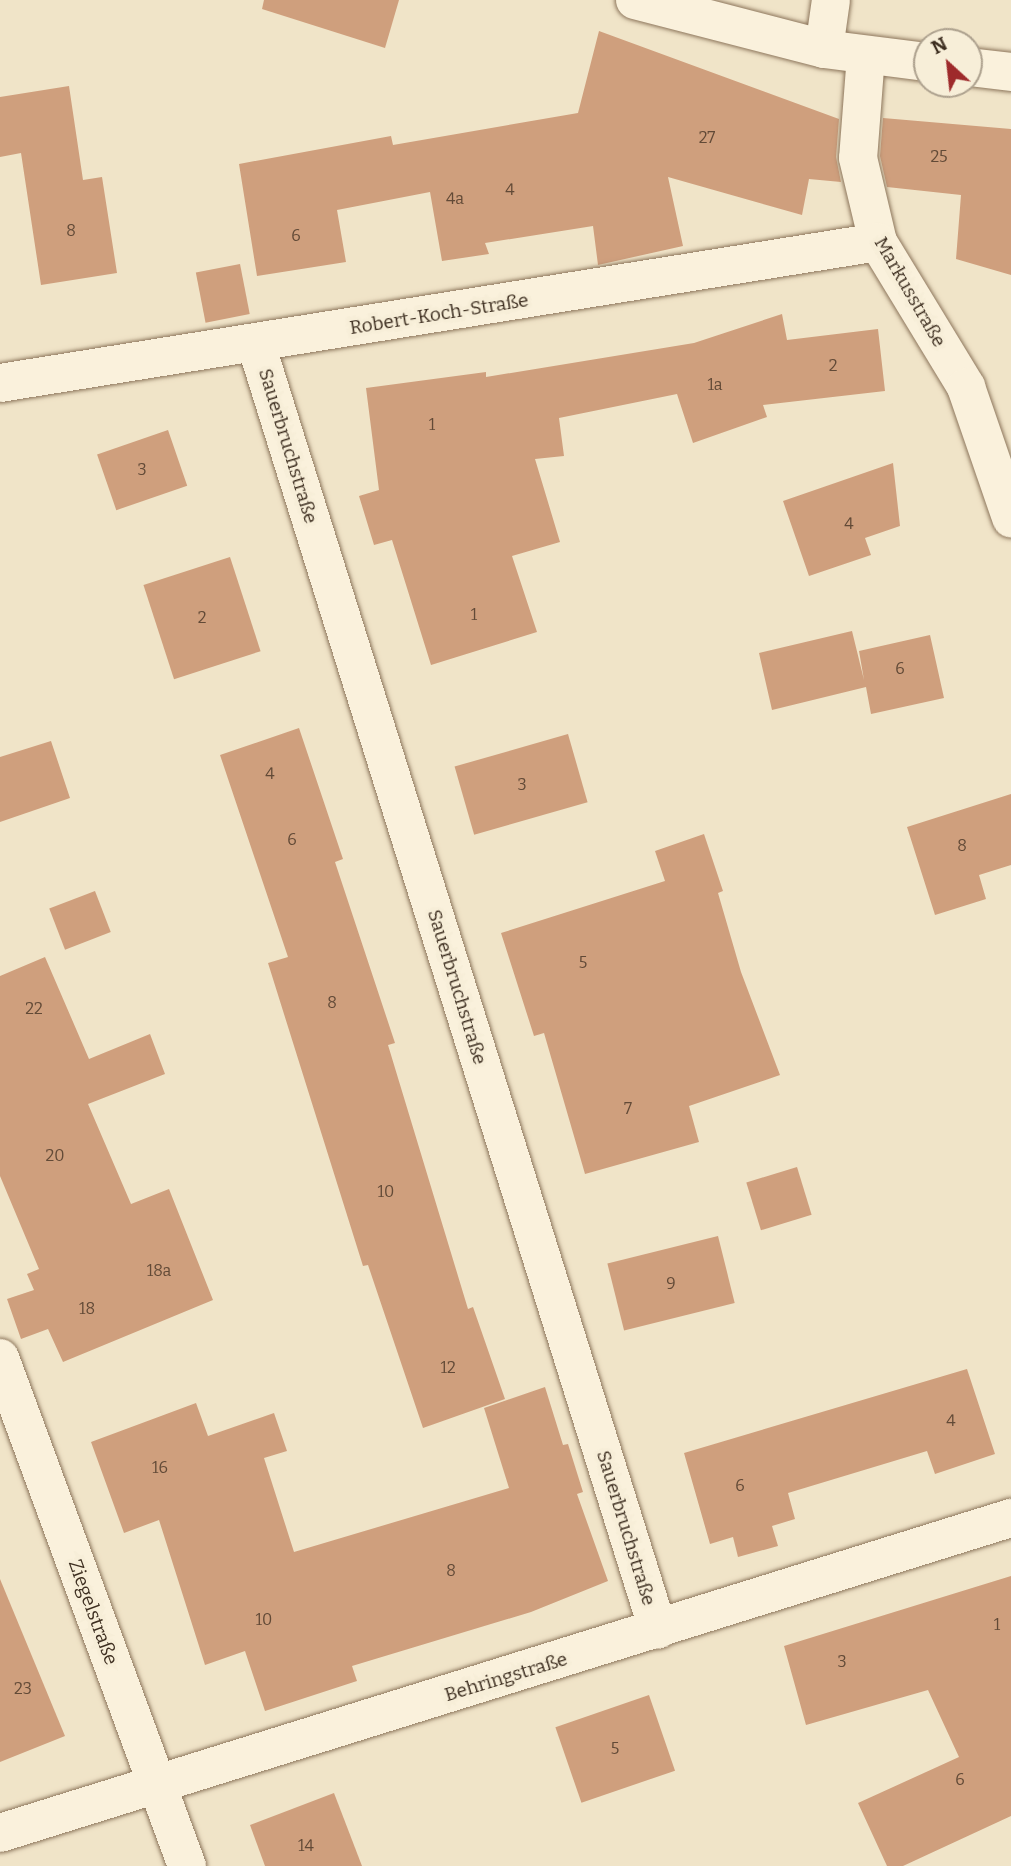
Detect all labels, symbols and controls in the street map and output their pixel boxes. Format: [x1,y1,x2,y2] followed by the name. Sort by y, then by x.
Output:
[913,28,983,98] north arrow
[927,32,951,59] text: N
[699,128,715,148] house number: 27
[930,147,948,167] house number: 25
[505,180,515,200] house number: 4
[446,189,464,209] house number: 4a
[66,221,76,241] house number: 8
[291,226,301,246] house number: 6
[869,233,951,351] street label: Markusstraße
[348,289,530,339] street label: Robert-Koch-Straße
[829,356,837,376] house number: 2
[254,366,322,526] street label: Sauerbruchstraße
[707,375,723,395] house number: 1a
[429,415,435,435] house number: 1
[137,460,147,480] house number: 3
[844,514,854,534] house number: 4
[471,605,477,625] house number: 1
[198,608,206,628] house number: 2
[895,659,905,679] house number: 6
[265,764,275,784] house number: 4
[517,775,527,795] house number: 3
[287,830,297,850] house number: 6
[957,836,967,856] house number: 8
[423,907,491,1067] street label: Sauerbruchstraße
[579,953,587,973] house number: 5
[327,993,337,1013] house number: 8
[25,999,43,1019] house number: 22
[624,1099,632,1119] house number: 7
[46,1146,64,1166] house number: 20
[378,1182,394,1202] house number: 10
[147,1261,171,1281] house number: 18a
[666,1274,676,1294] house number: 9
[79,1299,95,1319] house number: 18
[440,1358,456,1378] house number: 12
[946,1411,956,1431] house number: 4
[592,1448,660,1608] street label: Sauerbruchstraße
[152,1458,168,1478] house number: 16
[735,1476,745,1496] house number: 6
[63,1556,123,1668] street label: Ziegelstraße
[446,1561,456,1581] house number: 8
[256,1610,272,1630] house number: 10
[994,1615,1000,1635] house number: 1
[442,1647,570,1707] street label: Behringstraße
[837,1652,847,1672] house number: 3
[14,1679,32,1699] house number: 23
[611,1739,619,1759] house number: 5
[955,1770,965,1790] house number: 6
[298,1836,314,1856] house number: 14

